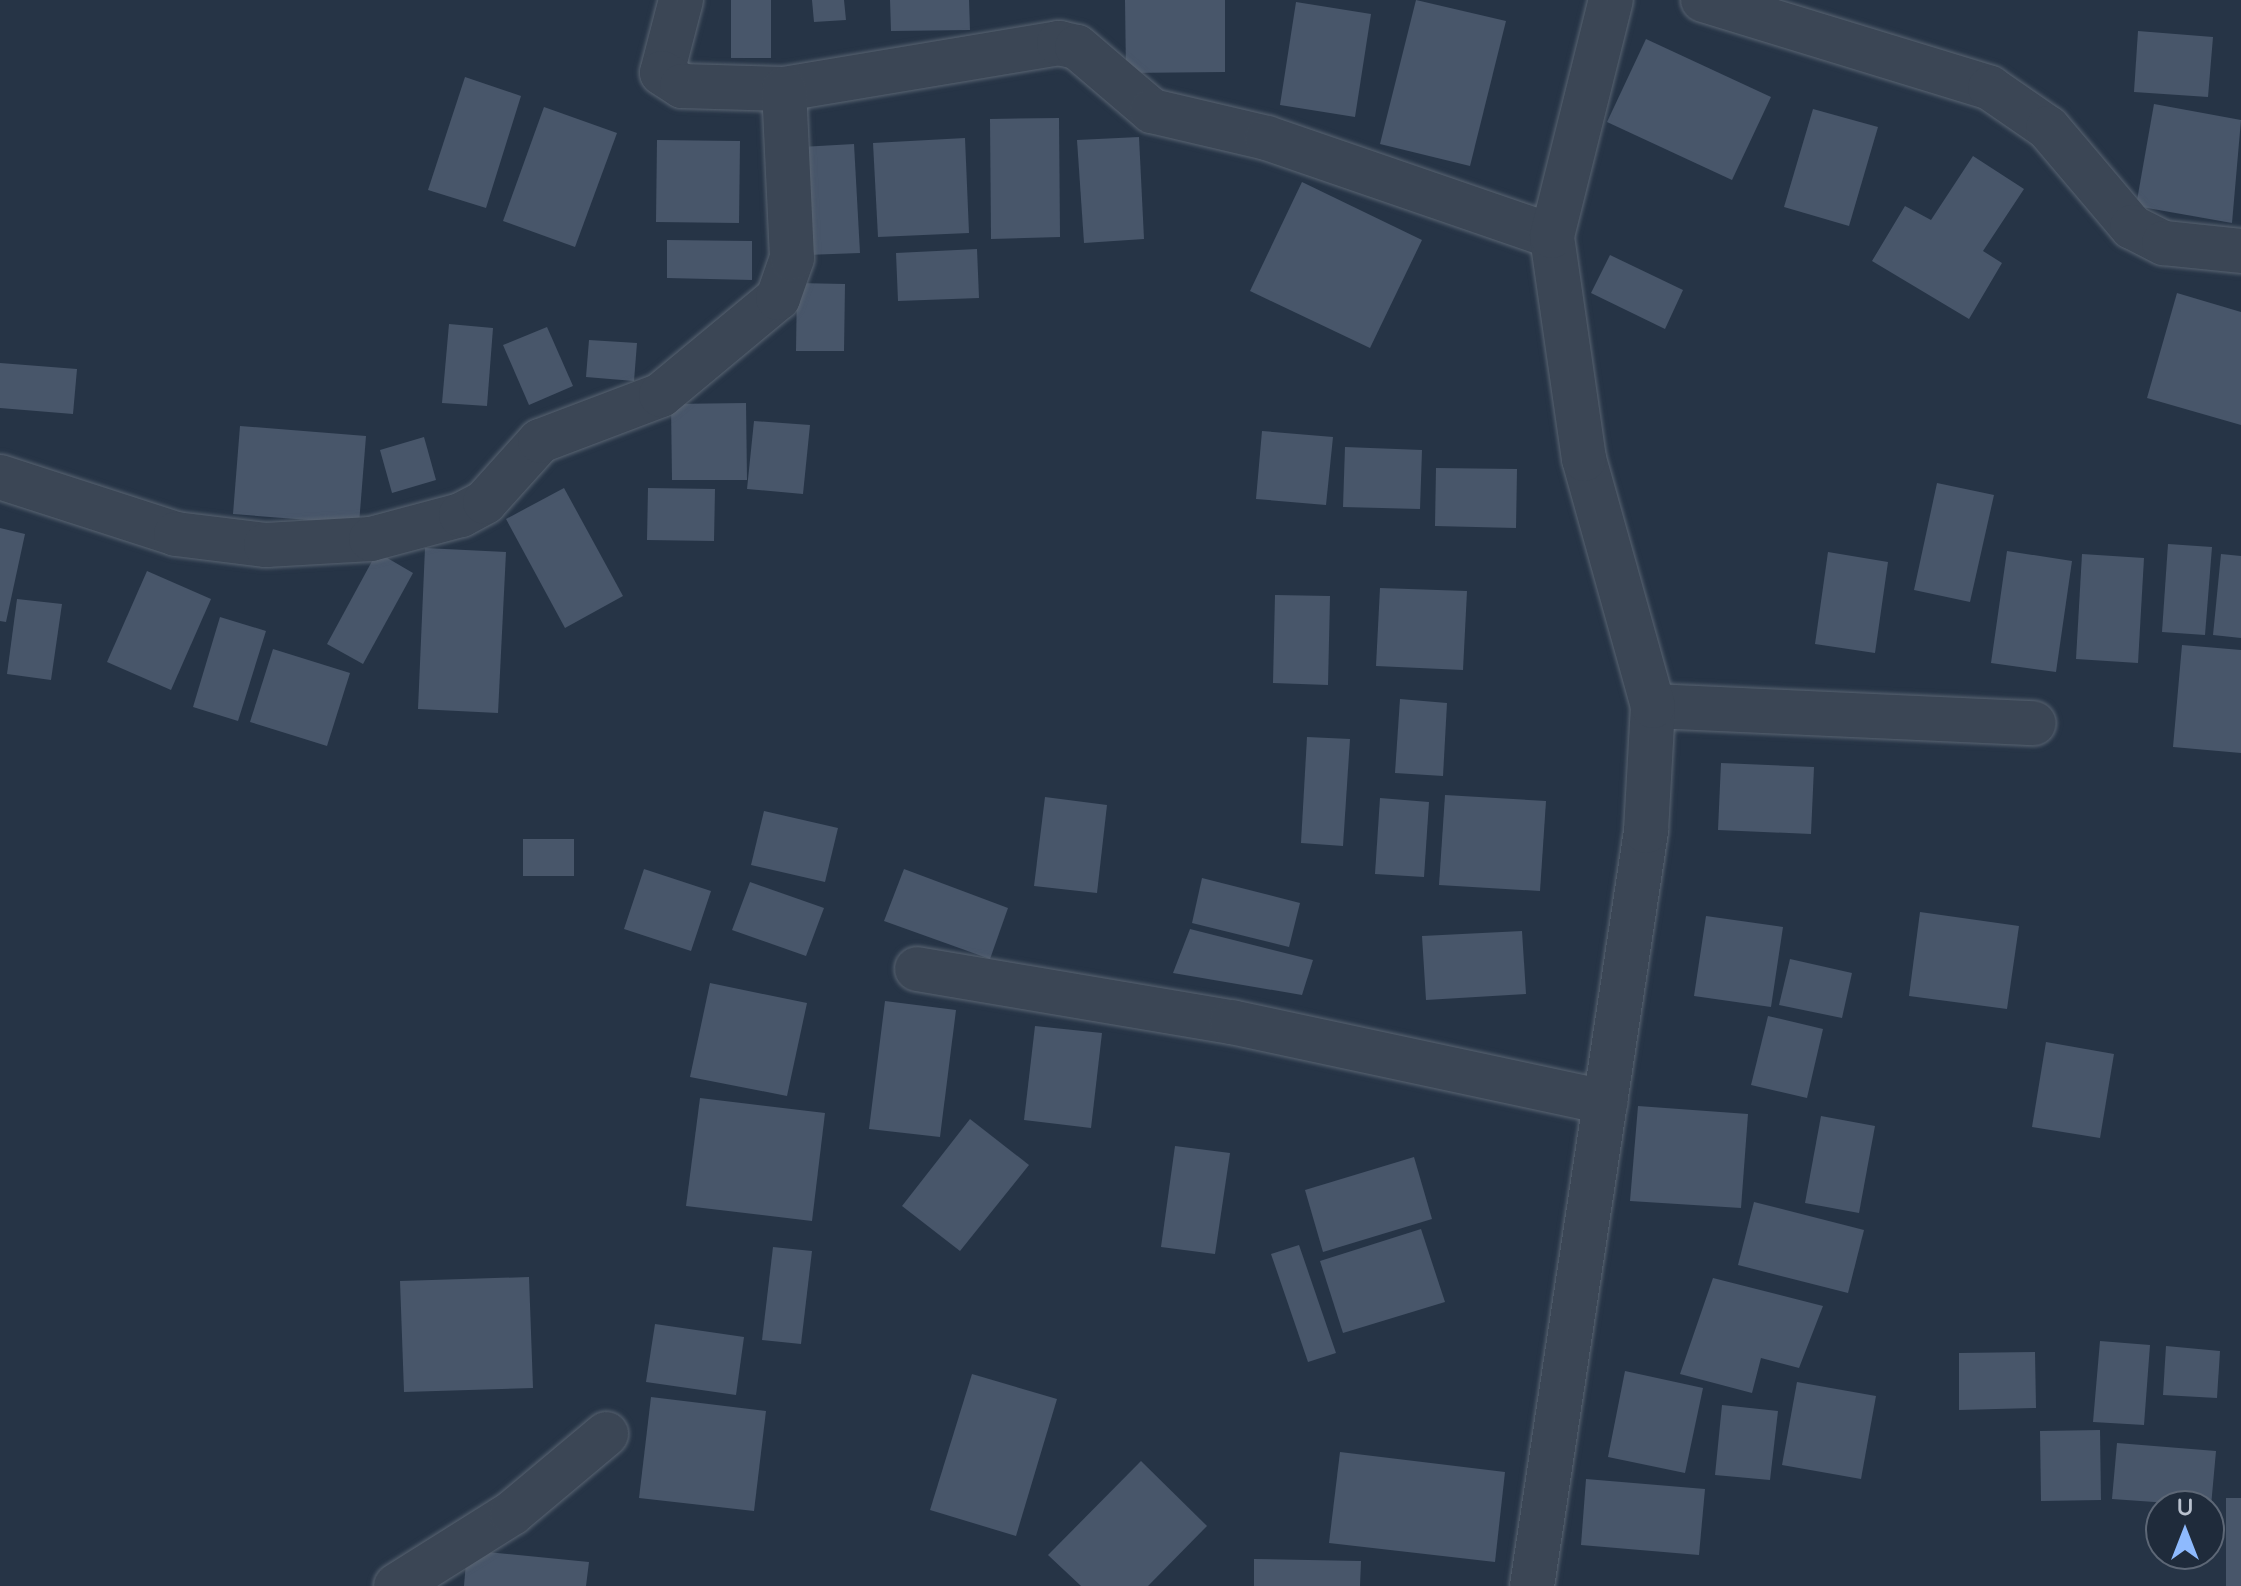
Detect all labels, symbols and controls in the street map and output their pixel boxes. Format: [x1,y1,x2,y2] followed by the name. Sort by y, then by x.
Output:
[2145,1490,2225,1570] north arrow
[2177,1495,2193,1521] text: U

